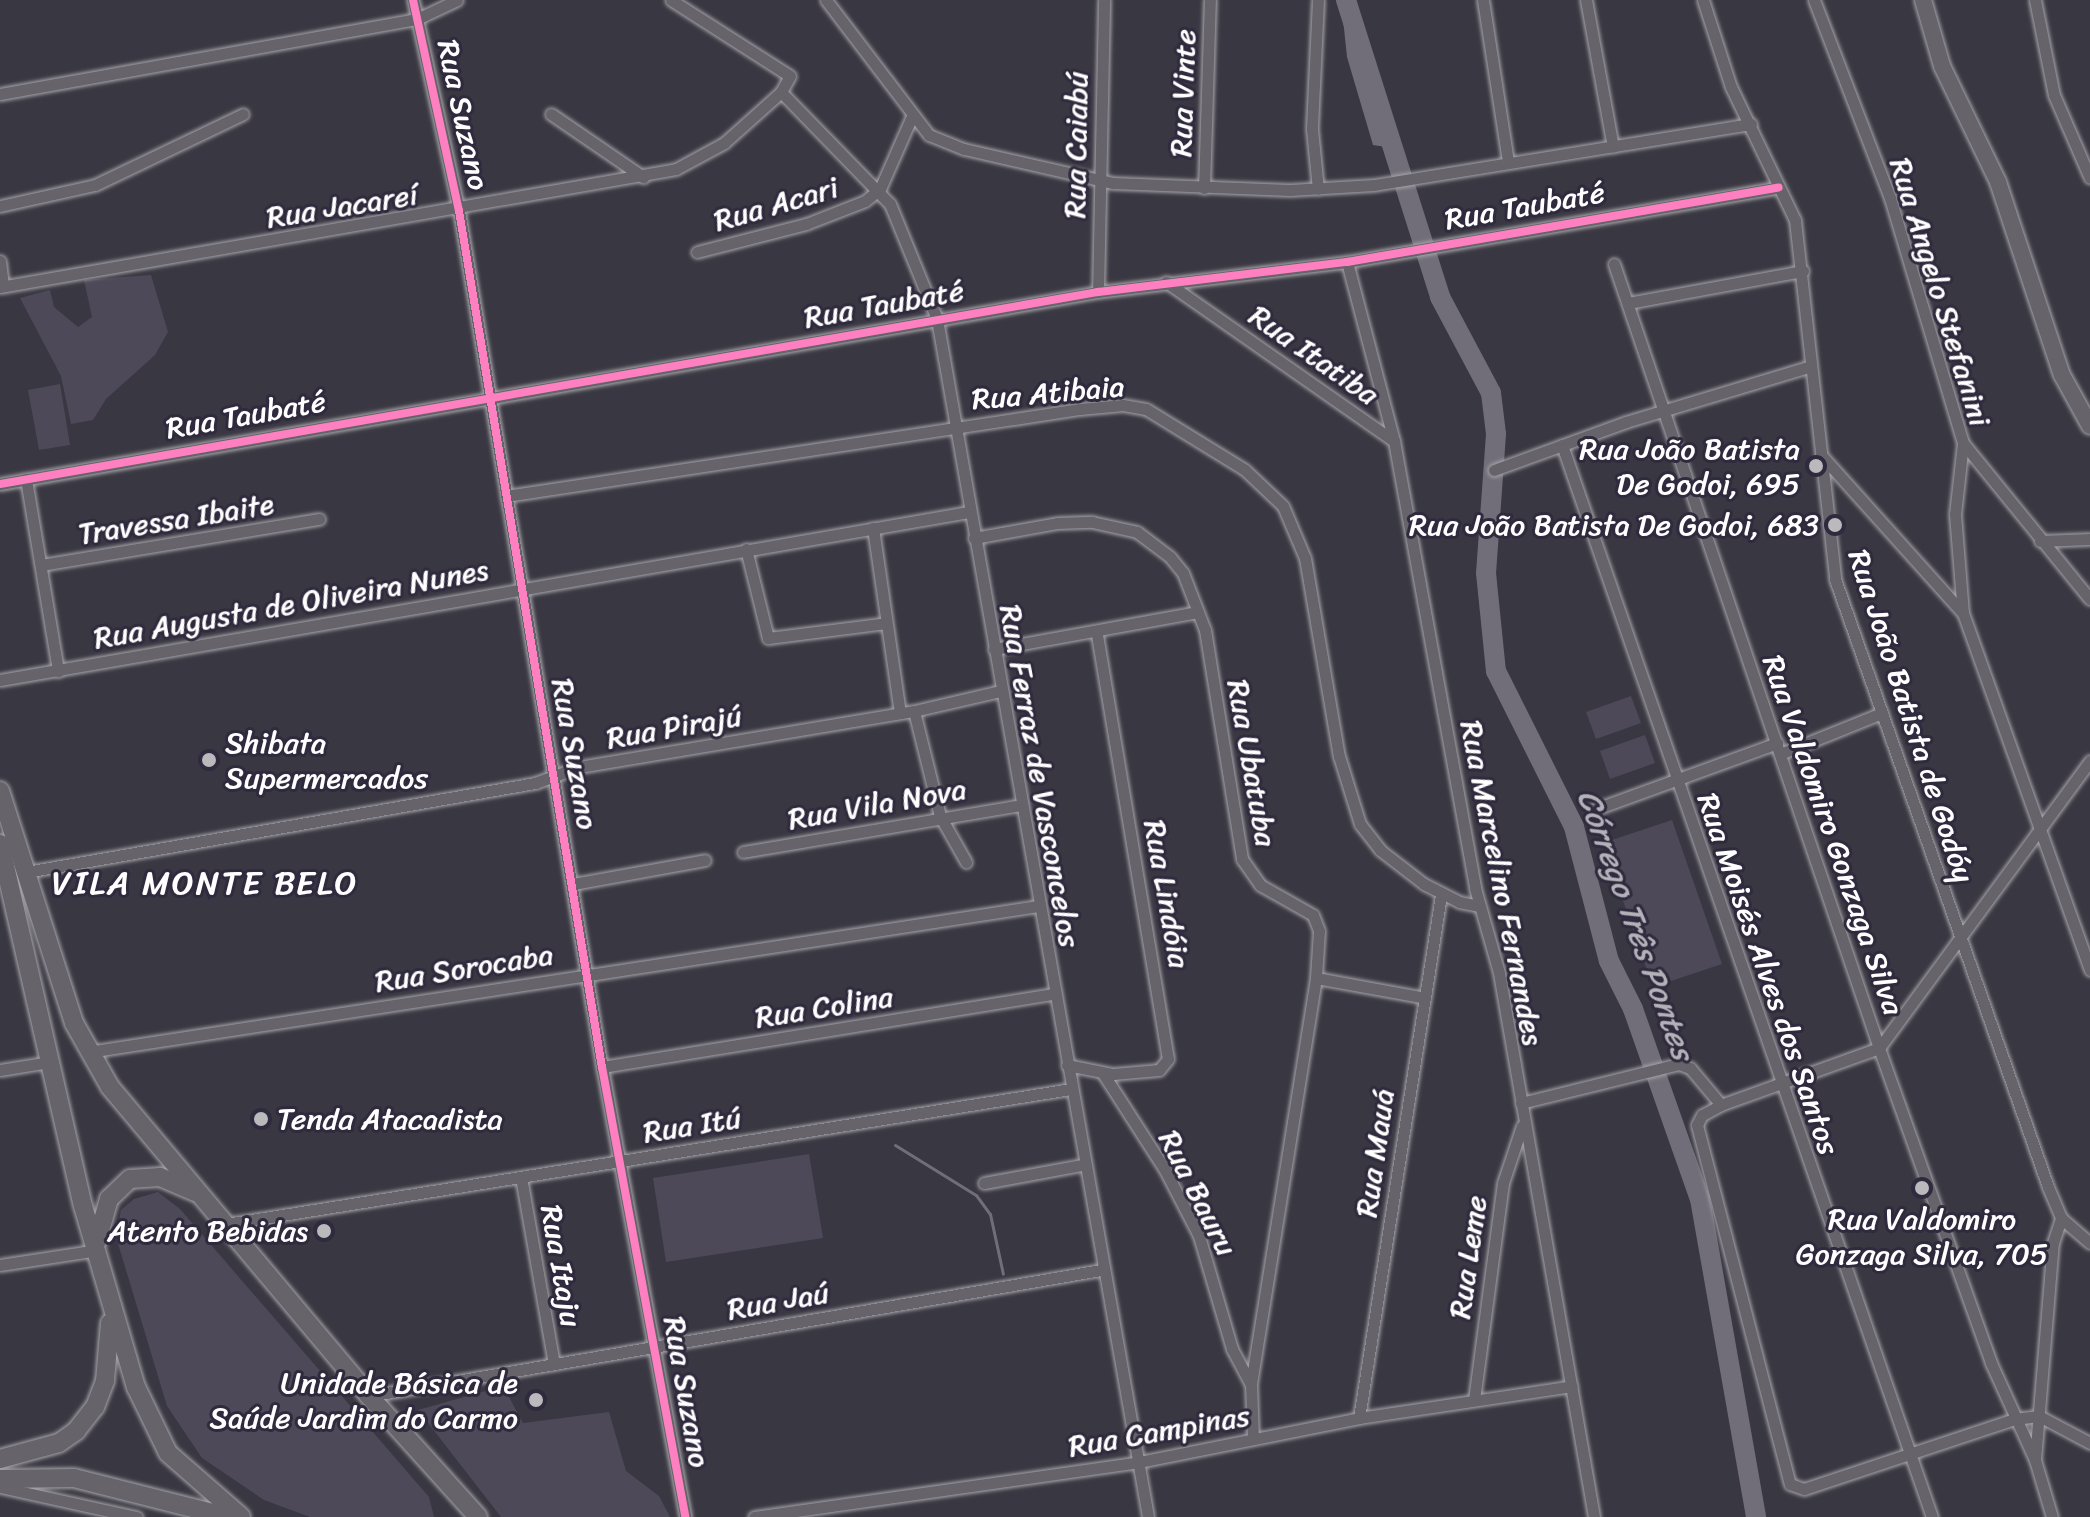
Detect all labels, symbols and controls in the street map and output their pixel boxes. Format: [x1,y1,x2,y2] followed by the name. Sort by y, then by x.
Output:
[1163,28,1203,158] street label: Rua Vinte
[430,37,496,193] street label: Rua Suzano
[1057,71,1095,219] street label: Rua Caiabú
[1882,153,1998,431] street label: Rua Angelo Stefanini
[710,169,842,239] street label: Rua Acari
[1442,174,1608,238] street label: Rua Taubaté
[264,176,420,236] street label: Rua Jacareí
[801,272,967,336] street label: Rua Taubaté
[1242,297,1386,413] street label: Rua Itatiba
[970,368,1126,418] street label: Rua Atibaia
[163,383,329,447] street label: Rua Taubaté
[1579,431,1800,502] place label: Rua João Batista De Godoi, 695
[1807,457,1825,475] marker: Rua João Batista De Godoi, 695
[75,486,277,552] street label: Travessa Ibaite
[1408,507,1819,543] place label: Rua João Batista De Godoi, 683
[1826,516,1844,534] marker: Rua João Batista De Godoi, 683
[1840,545,1982,887] street label: Rua João Batista de Godóy
[89,551,493,657] street label: Rua Augusta de Oliveira Nunes
[992,602,1088,950] street label: Rua Ferraz de Vasconcelos
[1755,651,1911,1019] street label: Rua Valdomiro Gonzaga Silva
[544,676,606,832] street label: Rua Suzano
[1220,677,1284,849] street label: Rua Ubatuba
[603,697,745,757] street label: Rua Pirajú
[1453,717,1551,1049] street label: Rua Marcelino Fernandes
[225,725,428,796] place label: Shibata Supermercados
[200,751,218,769] marker: Shibata Supermercados
[785,771,969,837] street label: Rua Vila Nova
[1568,785,1702,1065] water label: Córrego Três Pontes
[1690,790,1846,1158] street label: Rua Moisés Alves dos Santos
[1136,817,1198,971] street label: Rua Lindóia
[53,864,357,904] district label: VILA MONTE BELO
[372,936,556,1000] street label: Rua Sorocaba
[752,978,896,1036] street label: Rua Colina
[1348,1087,1402,1219] street label: Rua Mauá
[641,1100,743,1150] street label: Rua Itú
[277,1101,505,1137] place label: Tenda Atacadista
[252,1110,270,1128] marker: Tenda Atacadista
[1151,1124,1245,1262] street label: Rua Bauru
[1913,1179,1931,1197] marker: Rua Valdomiro Gonzaga Silva, 705
[1441,1193,1495,1321] street label: Rua Leme
[1796,1201,2048,1272] place label: Rua Valdomiro Gonzaga Silva, 705
[533,1202,589,1330] street label: Rua Itaju
[106,1213,308,1249] place label: Atento Bebidas
[315,1222,333,1240] marker: Atento Bebidas
[724,1274,832,1328] street label: Rua Jaú
[656,1314,718,1470] street label: Rua Suzano
[209,1365,518,1436] place label: Unidade Básica de Saúde Jardim do Carmo
[525,1389,547,1411] marker: Unidade Básica de Saúde Jardim do Carmo
[1066,1397,1252,1465] street label: Rua Campinas

